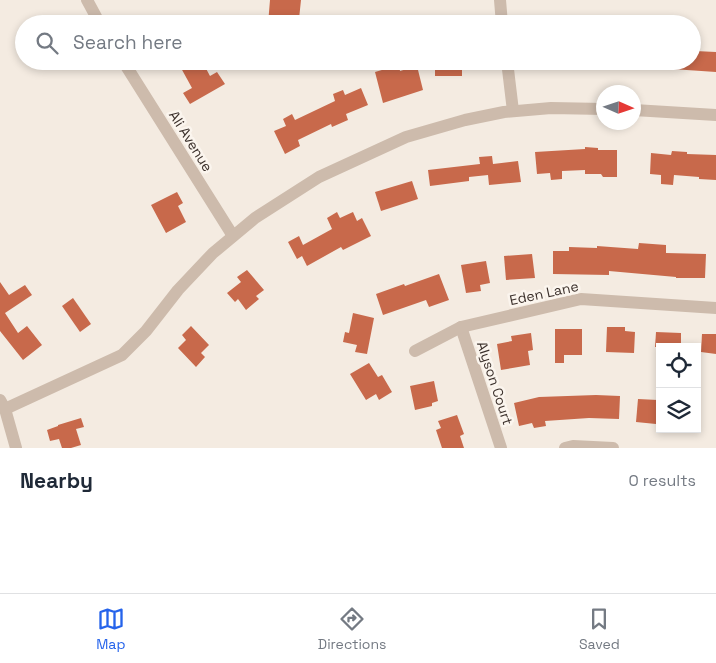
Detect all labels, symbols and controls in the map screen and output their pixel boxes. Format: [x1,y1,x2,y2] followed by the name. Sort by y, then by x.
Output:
[15,15,701,70] search box
[33,29,61,57] icon: search
[73,30,183,55] text: Search here
[596,85,641,130] north arrow
[165,107,217,175] street label: Ali Avenue
[508,277,580,309] street label: Eden Lane
[473,339,517,427] street label: Alyson Court
[656,343,701,433] map controls
[656,343,701,388] button: locate
[656,388,701,433] button: layers
[20,467,93,494] text: Nearby
[628,470,696,491] text: 0 results
[96,605,125,653] tab: Map
[318,605,386,653] tab: Directions
[579,605,620,653] tab: Saved

